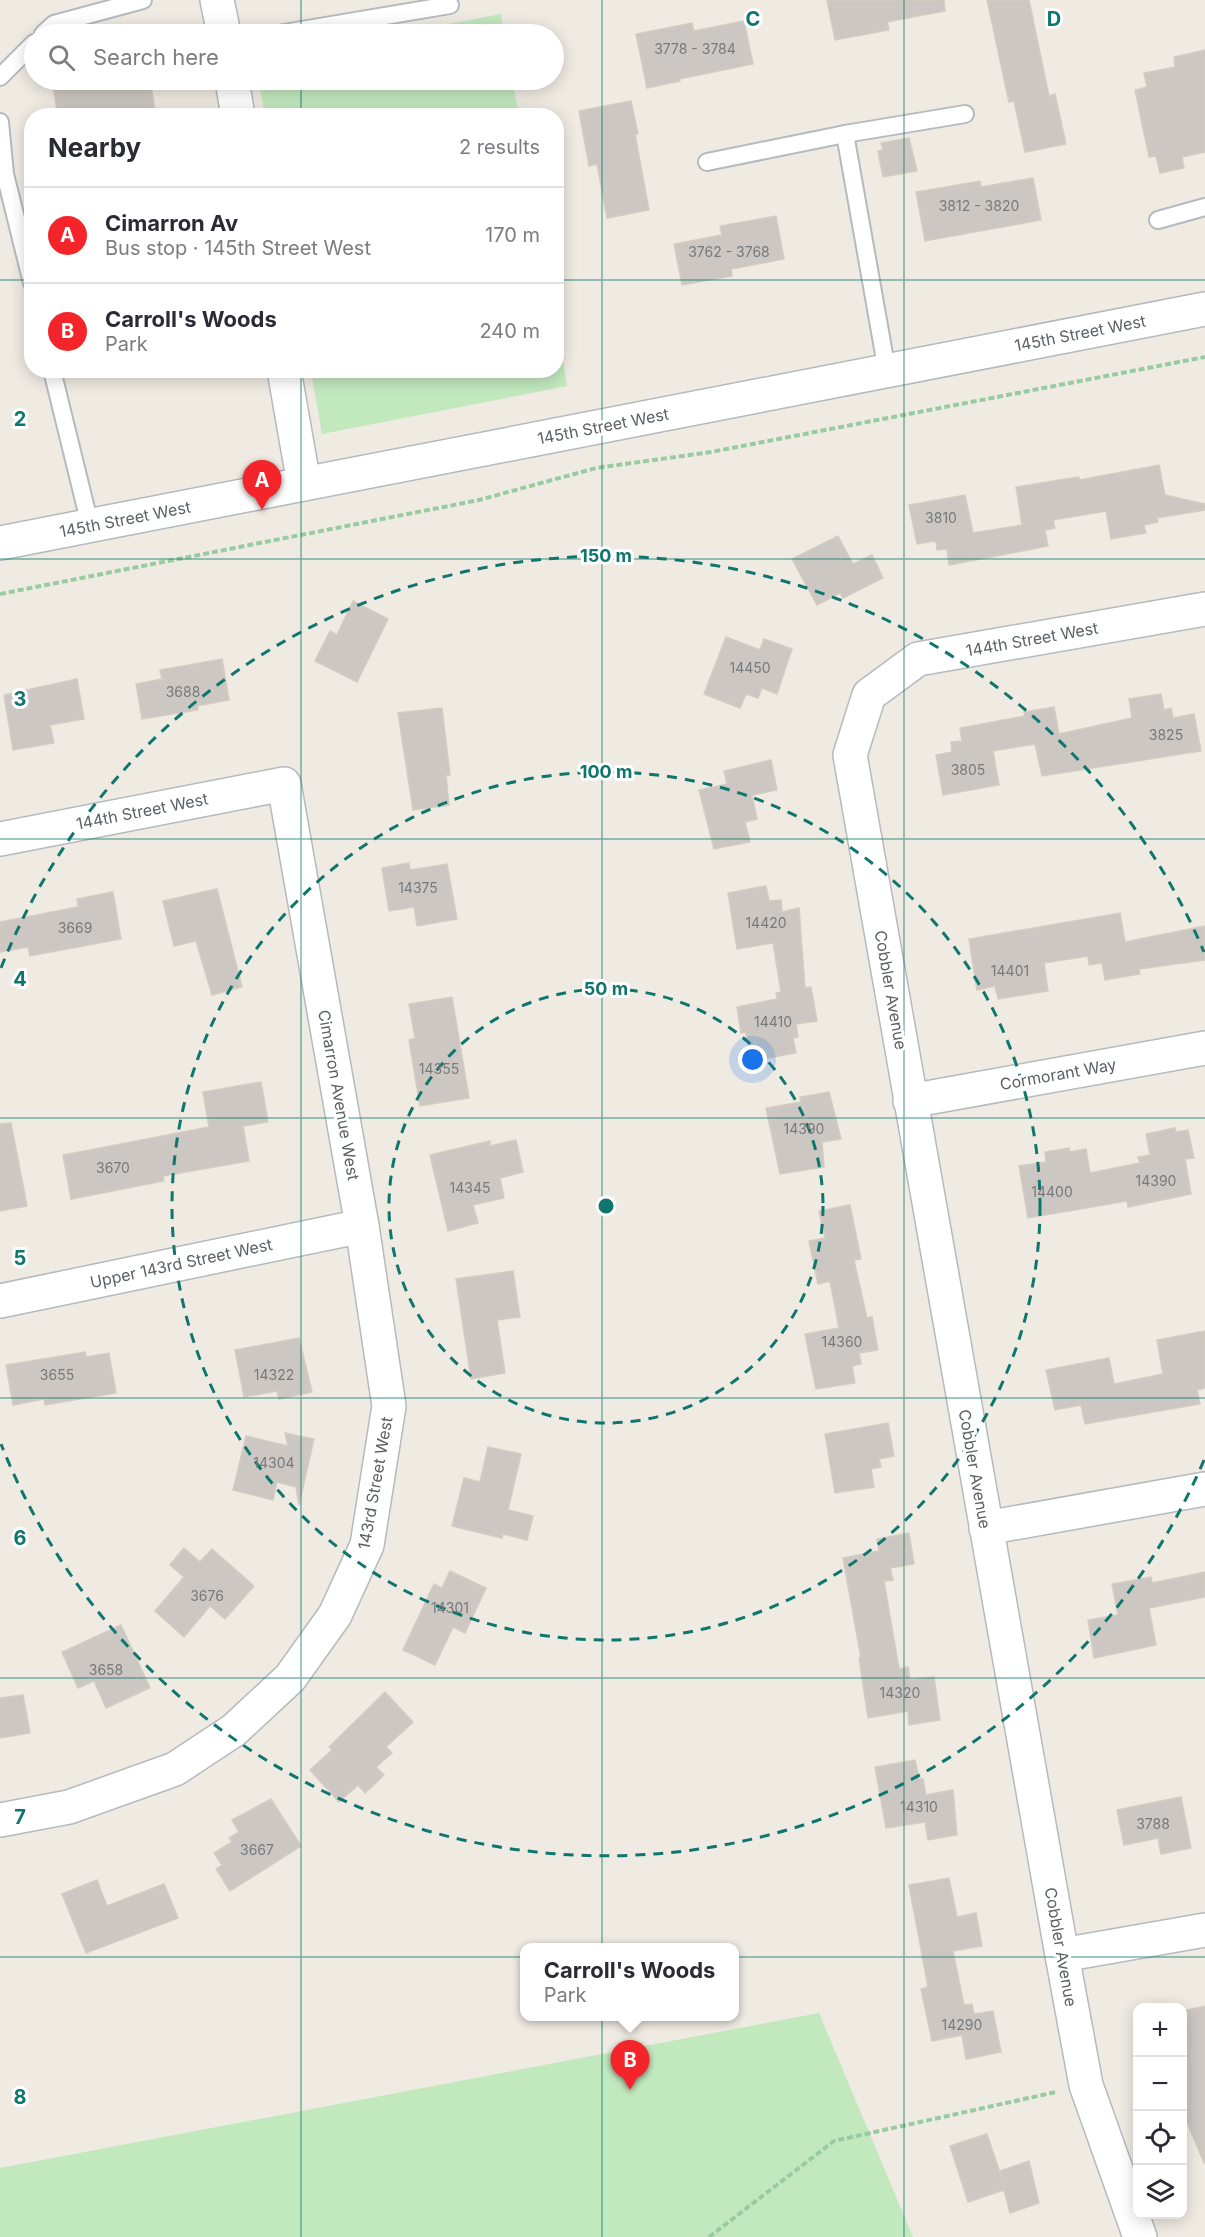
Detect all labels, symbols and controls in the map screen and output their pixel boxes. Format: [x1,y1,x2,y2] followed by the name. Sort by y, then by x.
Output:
[746,7,760,31] text: C
[1047,7,1061,31] text: D
[24,24,564,90] search box
[654,40,736,57] house number: 3778 - 3784
[45,41,78,74] icon: search
[93,44,219,70] text: Search here
[48,132,141,163] text: Nearby
[459,135,540,159] text: 2 results
[939,197,1019,214] house number: 3812 - 3820
[105,210,238,236] text: Cimarron Av
[60,223,75,247] text: A
[485,223,540,247] text: 170 m
[105,236,371,260] text: Bus stop · 145th Street West
[688,243,770,260] house number: 3762 - 3768
[105,306,277,332] text: Carroll's Woods
[1013,310,1147,356] street label: 145th Street West
[61,319,74,343] text: B
[479,319,540,343] text: 240 m
[105,332,148,356] text: Park
[536,403,670,449] street label: 145th Street West
[14,407,26,431] text: 2
[242,460,282,510] pin: A
[58,496,192,542] street label: 145th Street West
[925,509,957,526] house number: 3810
[580,545,632,566] text: 150 m
[964,618,1100,660] street label: 144th Street West
[729,659,771,676] house number: 14450
[166,683,200,700] house number: 3688
[14,687,26,711] text: 3
[1149,726,1183,743] house number: 3825
[580,761,632,782] text: 100 m
[951,761,985,778] house number: 3805
[74,788,210,834] street label: 144th Street West
[398,879,438,896] house number: 14375
[745,914,787,931] house number: 14420
[58,919,92,936] house number: 3669
[871,929,911,1051] street label: Cobbler Avenue
[991,962,1029,979] house number: 14401
[13,967,27,991] text: 4
[584,978,628,999] text: 50 m
[314,1008,364,1182] street label: Cimarron Avenue West
[754,1013,792,1030] house number: 14410
[738,1045,767,1074] your location
[998,1054,1118,1094] street label: Cormorant Way
[419,1060,459,1077] house number: 14355
[784,1120,824,1137] house number: 14390
[96,1159,130,1176] house number: 3670
[1136,1172,1176,1189] house number: 14390
[450,1179,490,1196] house number: 14345
[1031,1183,1073,1200] house number: 14400
[596,1196,616,1216] centre of rings
[88,1234,274,1292] street label: Upper 143rd Street West
[14,1246,26,1270] text: 5
[822,1333,862,1350] house number: 14360
[40,1366,74,1383] house number: 3655
[254,1366,294,1383] house number: 14322
[955,1408,995,1530] street label: Cobbler Avenue
[353,1415,397,1551] street label: 143rd Street West
[253,1454,295,1471] house number: 14304
[14,1526,27,1550] text: 6
[190,1587,224,1604] house number: 3676
[431,1599,469,1616] house number: 14301
[89,1661,123,1678] house number: 3658
[880,1684,920,1701] house number: 14320
[900,1798,938,1815] house number: 14310
[14,1805,26,1829] text: 7
[1136,1815,1170,1832] house number: 3788
[240,1841,274,1858] house number: 3667
[1041,1886,1081,2008] street label: Cobbler Avenue
[520,1943,739,2021] popup
[544,1957,715,1983] text: Carroll's Woods
[544,1983,586,2007] text: Park
[1133,2003,1187,2219] map controls
[1133,2003,1187,2057] button: +
[942,2016,982,2033] house number: 14290
[610,2040,650,2090] pin: B
[1133,2057,1187,2111] button: −
[13,2085,27,2109] text: 8
[1133,2111,1187,2165] button: locate
[1133,2165,1187,2219] button: layers

